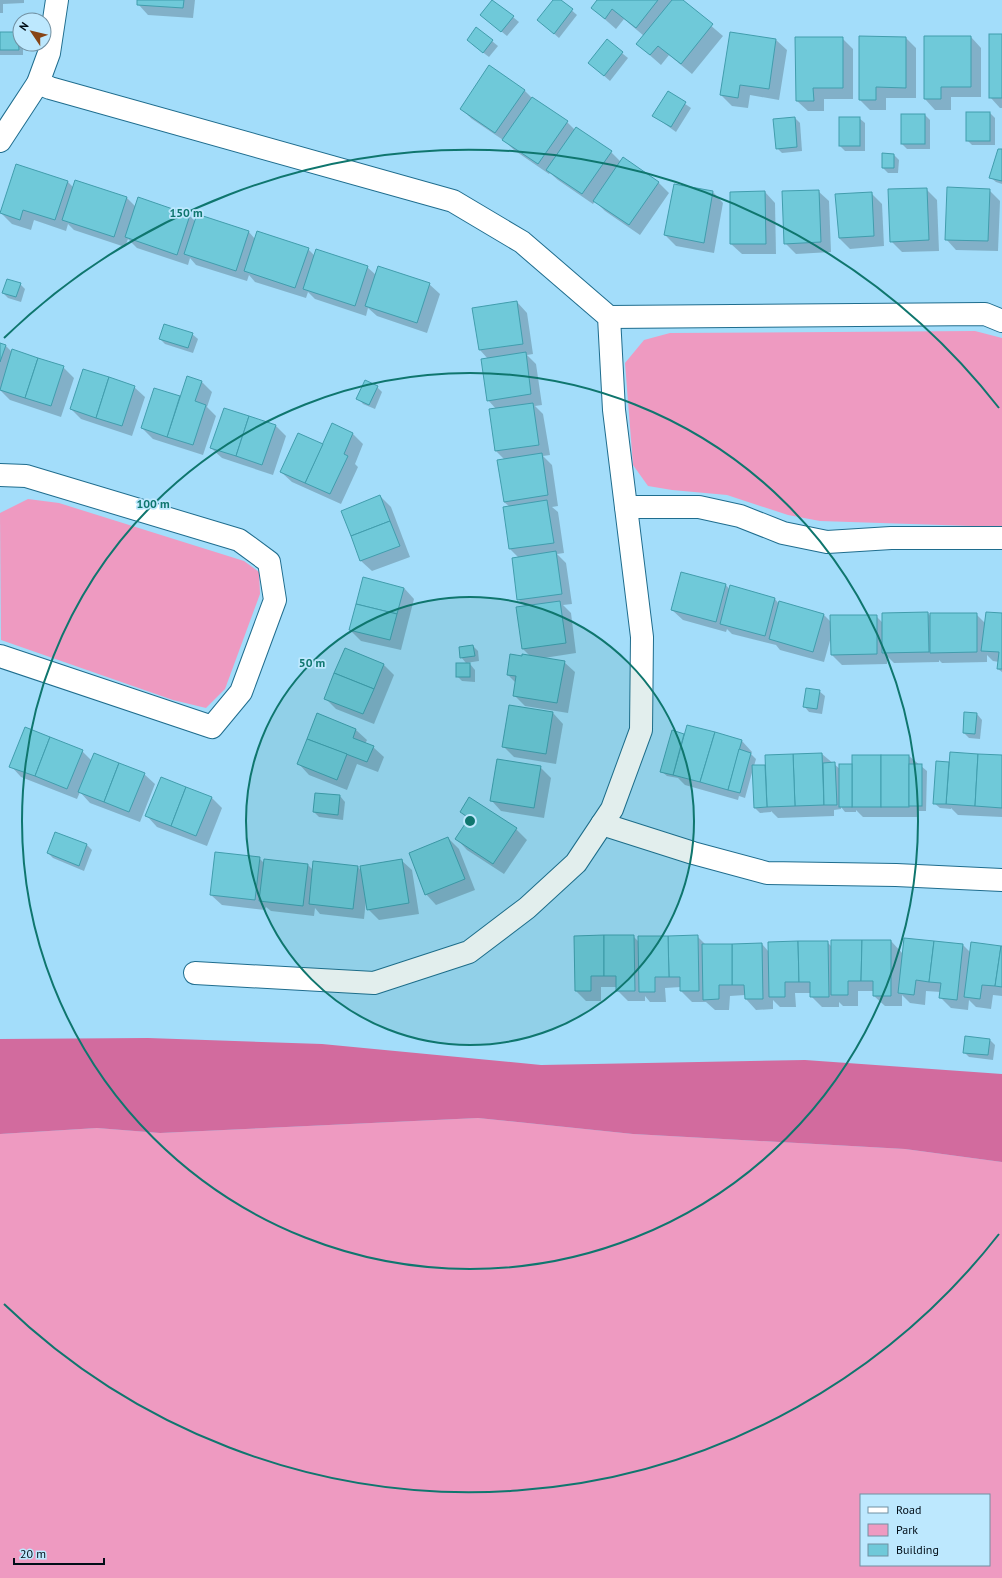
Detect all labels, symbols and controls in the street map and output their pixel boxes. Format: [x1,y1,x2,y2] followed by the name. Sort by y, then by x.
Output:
[12,12,52,52] north arrow
[16,19,32,33] text: N
[169,205,203,220] text: 150 m
[136,496,170,511] text: 100 m
[299,655,325,670] text: 50 m
[463,814,477,828] centre of rings
[860,1494,990,1566] legend
[896,1502,921,1517] text: Road
[896,1522,918,1537] text: Park
[14,1540,104,1566] scale bar
[896,1542,939,1557] text: Building
[20,1546,46,1561] text: 20 m

